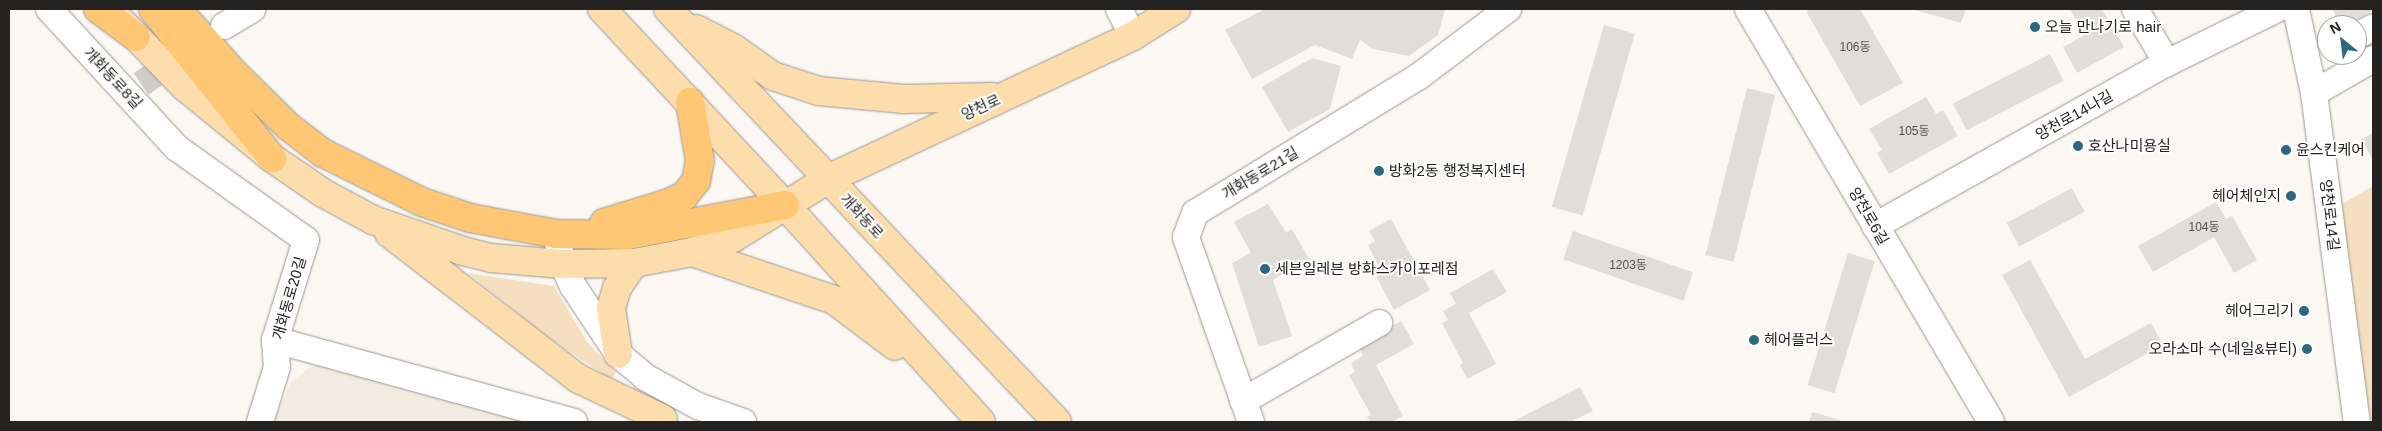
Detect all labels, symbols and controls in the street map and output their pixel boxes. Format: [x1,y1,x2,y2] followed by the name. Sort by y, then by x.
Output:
[2317,15,2367,65] north arrow
[2045,18,2161,36] place label: 오늘 만나기로 hair
[2327,18,2344,37] text: N
[2029,21,2041,33] marker: 오늘 만나기로 hair
[1839,41,1871,55] house number: 106동
[80,44,146,112] street label: 개화동로8길
[2032,86,2116,144] street label: 양천로14나길
[958,90,1004,124] street label: 양천로
[1898,125,1930,139] house number: 105동
[2088,137,2171,155] place label: 호산나미용실
[2072,140,2084,152] marker: 호산나미용실
[2296,141,2365,159] place label: 윤스킨케어
[1219,143,1301,203] street label: 개화동로21길
[2280,144,2292,156] marker: 윤스킨케어
[1389,162,1526,180] place label: 방화2동 행정복지센터
[1373,165,1385,177] marker: 방화2동 행정복지센터
[2317,178,2343,252] street label: 양천로14길
[1845,184,1893,248] street label: 양천로6길
[2212,187,2281,205] place label: 헤어체인지
[837,190,887,242] street label: 개화동로
[2285,190,2297,202] marker: 헤어체인지
[2188,221,2220,235] house number: 104동
[269,254,309,342] street label: 개화동로20길
[1609,259,1647,273] house number: 1203동
[1275,260,1459,278] place label: 세븐일레븐 방화스카이포레점
[1259,263,1271,275] marker: 세븐일레븐 방화스카이포레점
[2225,302,2294,320] place label: 헤어그리기
[2298,305,2310,317] marker: 헤어그리기
[1764,331,1833,349] place label: 헤어플러스
[1748,334,1760,346] marker: 헤어플러스
[2149,340,2297,358] place label: 오라소마 수(네일&뷰티)
[2301,343,2313,355] marker: 오라소마 수(네일&뷰티)

